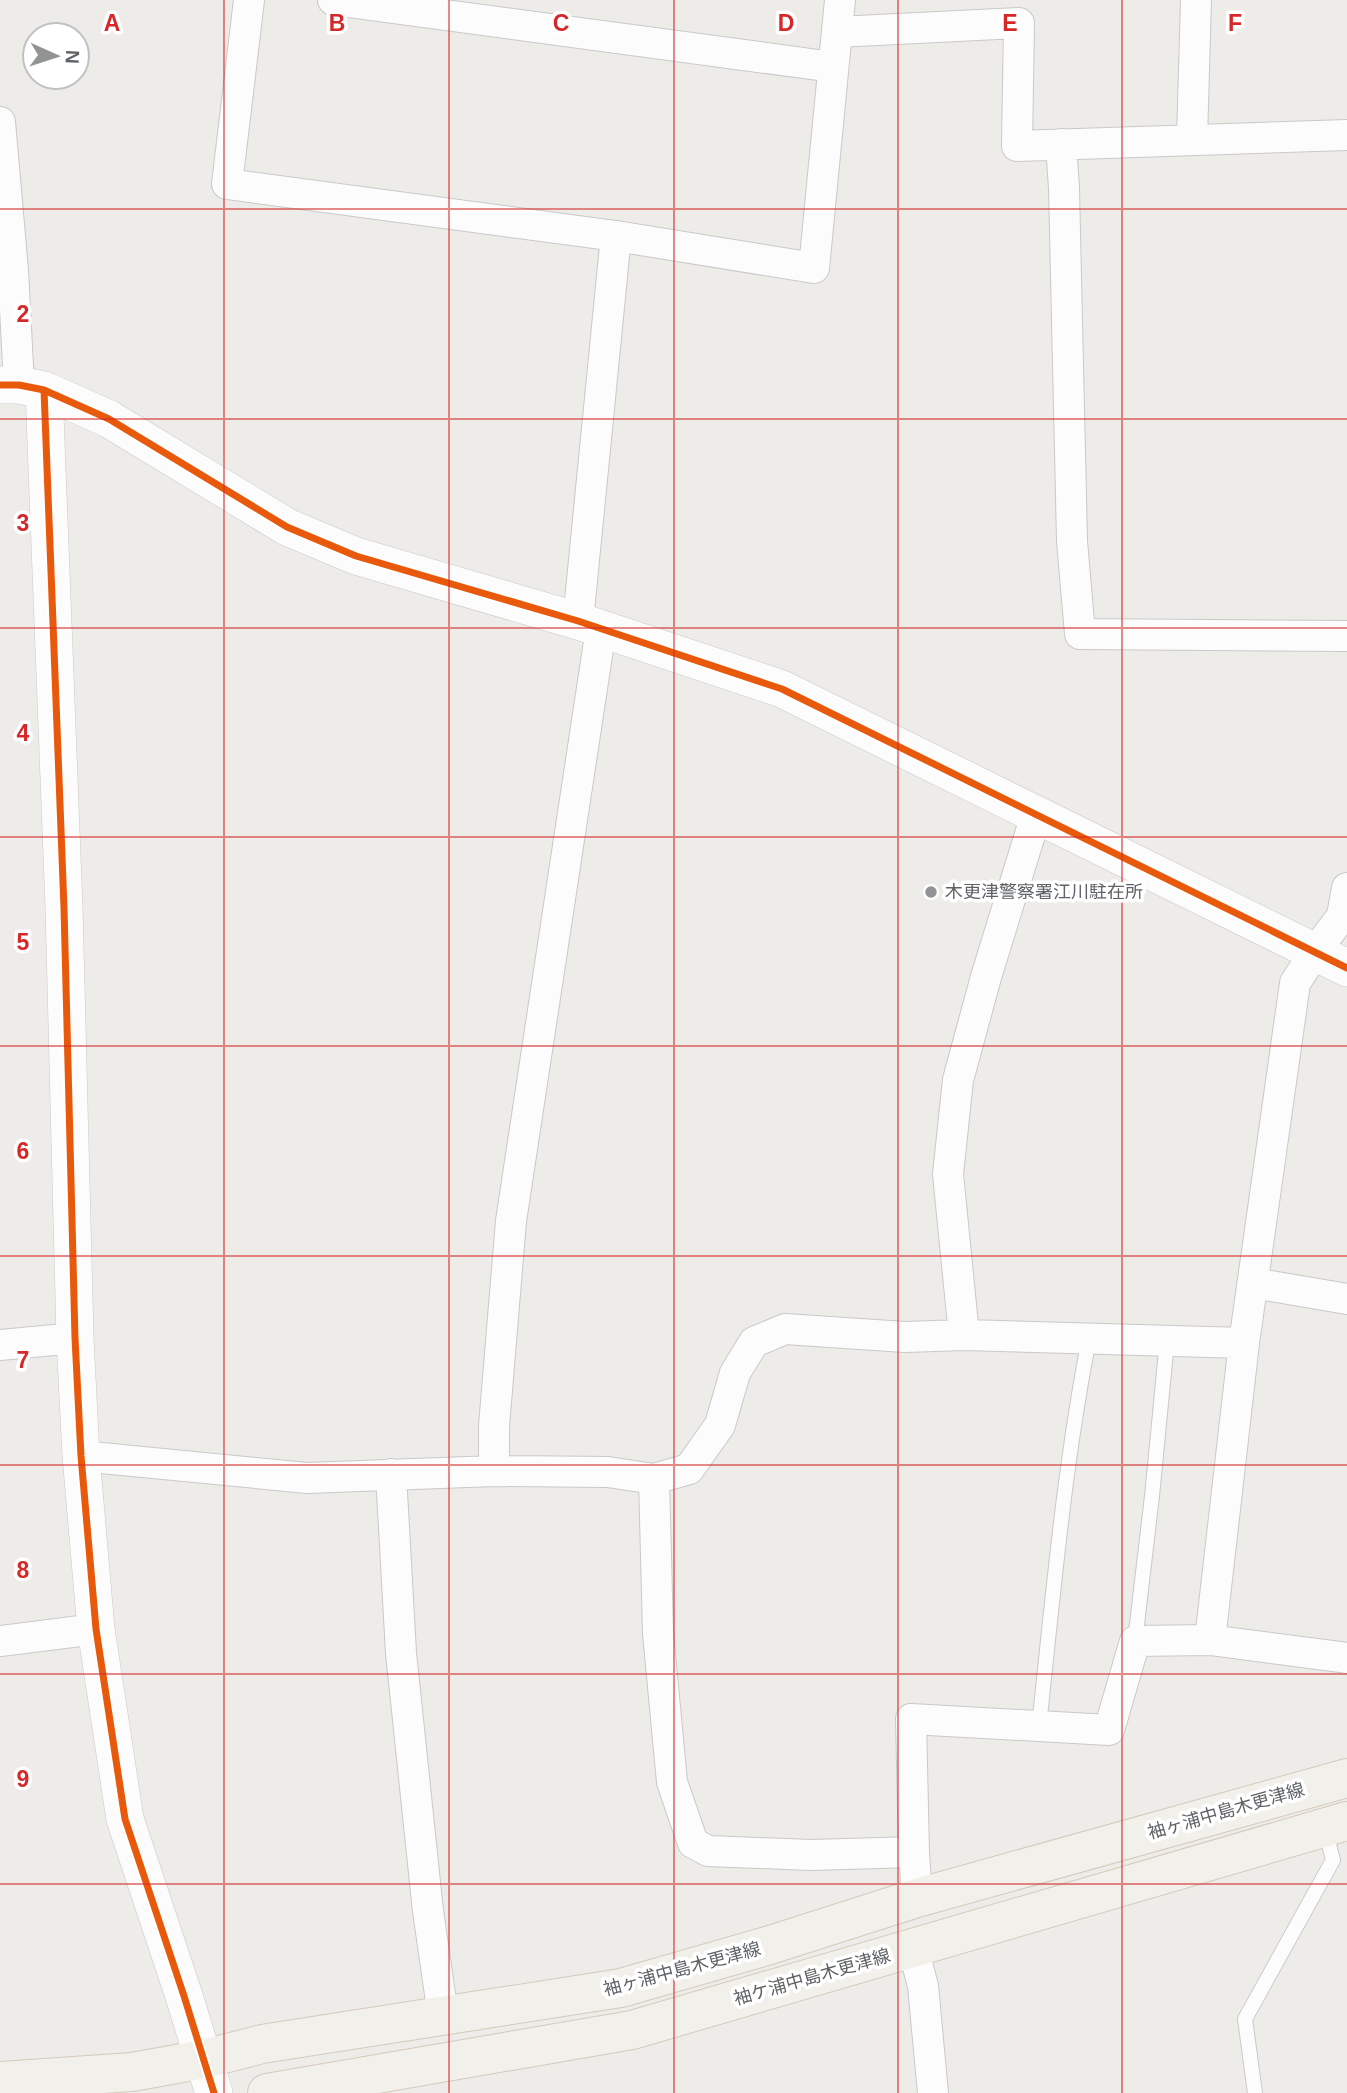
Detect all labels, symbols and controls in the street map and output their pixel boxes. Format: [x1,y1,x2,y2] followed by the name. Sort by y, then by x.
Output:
[104,10,120,36] text: A
[329,10,345,36] text: B
[553,10,569,36] text: C
[778,10,794,36] text: D
[1002,10,1018,36] text: E
[1228,10,1242,36] text: F
[21,21,91,91] north arrow
[62,49,83,64] text: N
[17,301,29,327] text: 2
[17,510,29,536] text: 3
[17,720,30,746] text: 4
[945,882,1143,902] place label: 木更津警察署江川駐在所
[923,884,939,900] marker: 木更津警察署江川駐在所
[17,929,30,955] text: 5
[17,1138,29,1164] text: 6
[17,1347,29,1373] text: 7
[17,1557,30,1583] text: 8
[17,1766,29,1792] text: 9
[1145,1779,1307,1843] street label: 袖ヶ浦中島木更津線
[601,1938,763,2000] street label: 袖ヶ浦中島木更津線
[731,1945,893,2009] street label: 袖ケ浦中島木更津線

